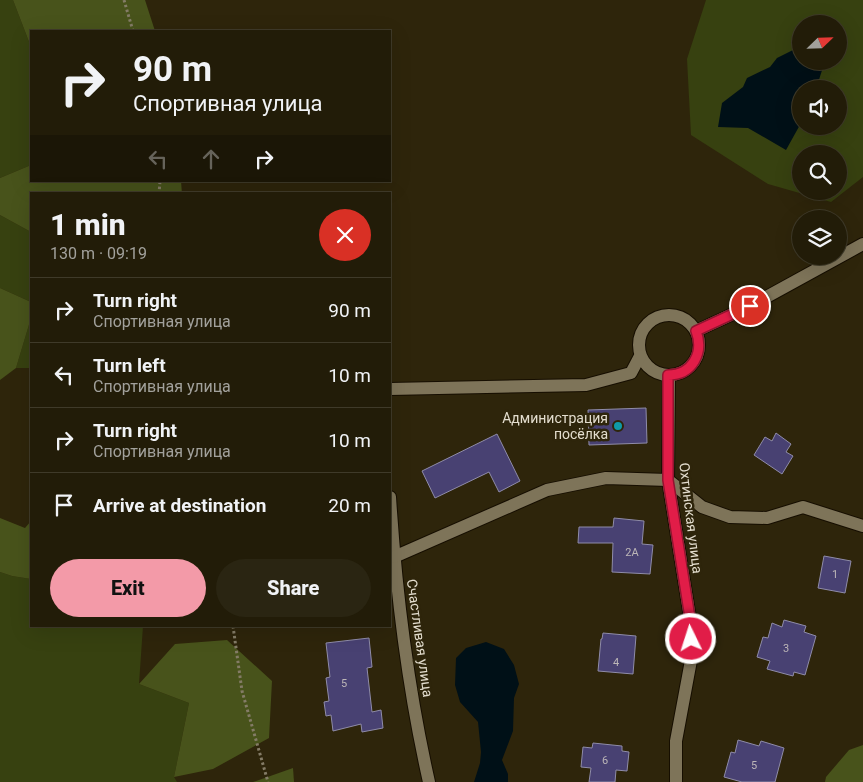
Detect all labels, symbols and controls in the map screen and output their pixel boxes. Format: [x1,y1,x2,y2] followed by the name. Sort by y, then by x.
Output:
[792,15,848,70] north arrow
[792,15,847,265] map controls
[133,49,212,90] text: 90 m
[50,50,115,115] icon: right
[792,80,847,135] button: sound
[133,91,323,116] text: Спортивная улица
[144,145,172,173] icon: left
[197,145,225,173] icon: ahead
[250,145,278,173] icon: right
[792,145,847,200] button: search
[50,207,126,242] text: 1 min
[319,209,371,261] button: close
[792,210,847,265] button: layers
[50,244,147,263] text: 130 m · 09:19
[729,285,771,327] pin
[93,289,177,312] text: Turn right
[736,292,764,320] icon: arrive
[50,296,78,324] icon: right
[328,299,371,322] text: 90 m
[93,312,231,331] text: Спортивная улица
[93,354,166,377] text: Turn left
[50,361,78,389] icon: left
[328,364,371,387] text: 10 m
[93,377,231,396] text: Спортивная улица
[502,410,608,442] place label: Администрация посёлка
[93,419,177,442] text: Turn right
[612,420,624,432] marker: Администрация посёлка
[50,426,78,454] icon: right
[328,429,371,452] text: 10 m
[93,442,231,461] text: Спортивная улица
[676,462,706,574] street label: Охтинская улица
[50,491,78,519] icon: arrive
[93,494,266,517] text: Arrive at destination
[328,494,371,517] text: 20 m
[625,546,640,559] house number: 2А
[50,559,206,617] button: Exit
[216,559,371,617] button: Share
[832,568,838,581] house number: 1
[404,578,436,698] street label: Счастливая улица
[664,612,716,664] position arrow
[783,642,789,655] house number: 3
[613,656,619,669] house number: 4
[341,677,347,690] house number: 5
[602,754,608,767] house number: 6
[751,759,757,772] house number: 5

